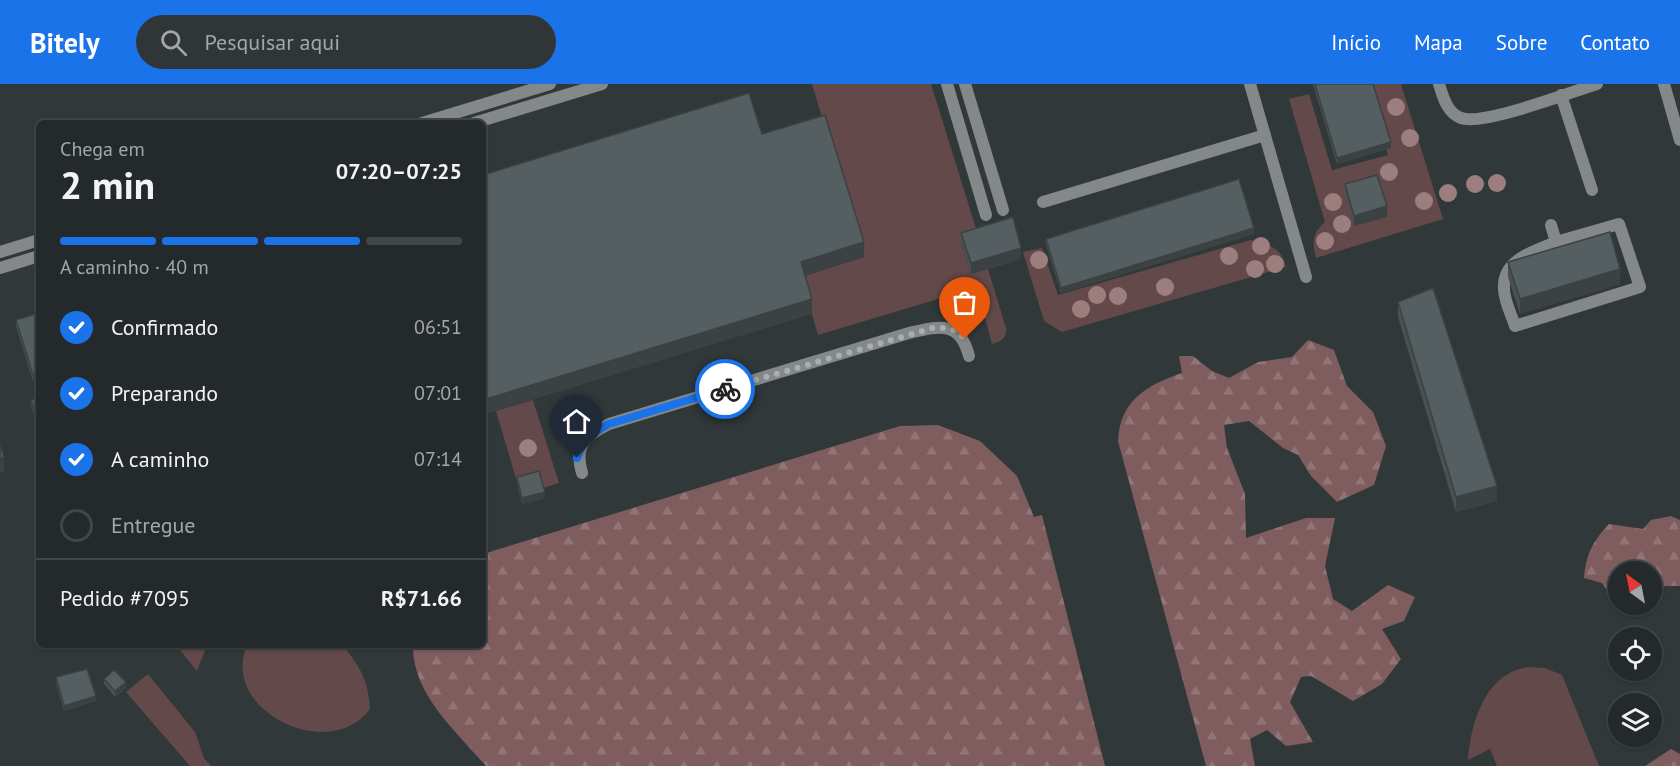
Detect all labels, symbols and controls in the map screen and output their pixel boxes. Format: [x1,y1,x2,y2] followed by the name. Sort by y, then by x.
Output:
[136,15,556,69] search box
[30,24,100,61] text: Bitely
[157,26,190,59] icon: search
[205,28,340,56] text: Pesquisar aqui
[1331,29,1381,56] text: Início
[1414,29,1463,56] text: Mapa
[1496,29,1547,56] text: Sobre
[1580,29,1650,56] text: Contato
[60,136,145,162] text: Chega em
[336,157,462,185] text: 07:20–07:25
[60,159,155,210] text: 2 min
[60,254,209,280] text: A caminho · 40 m
[939,277,990,339] pin
[948,286,981,319] icon: bag
[60,311,93,344] icon: check
[111,313,218,341] text: Confirmado
[414,314,462,340] text: 06:51
[695,359,755,419] courier
[709,373,742,406] icon: bike
[60,377,93,410] icon: check
[111,379,218,407] text: Preparando
[414,380,462,406] text: 07:01
[551,396,602,458] pin
[560,405,593,438] icon: home
[60,443,93,476] icon: check
[111,445,209,473] text: A caminho
[414,446,462,472] text: 07:14
[111,511,196,539] text: Entregue
[1608,561,1662,615] north arrow
[1608,561,1662,747] map controls
[60,584,190,612] text: Pedido #7095
[381,584,462,612] text: R$71.66
[1608,627,1662,681] button: locate
[1608,693,1662,747] button: layers

